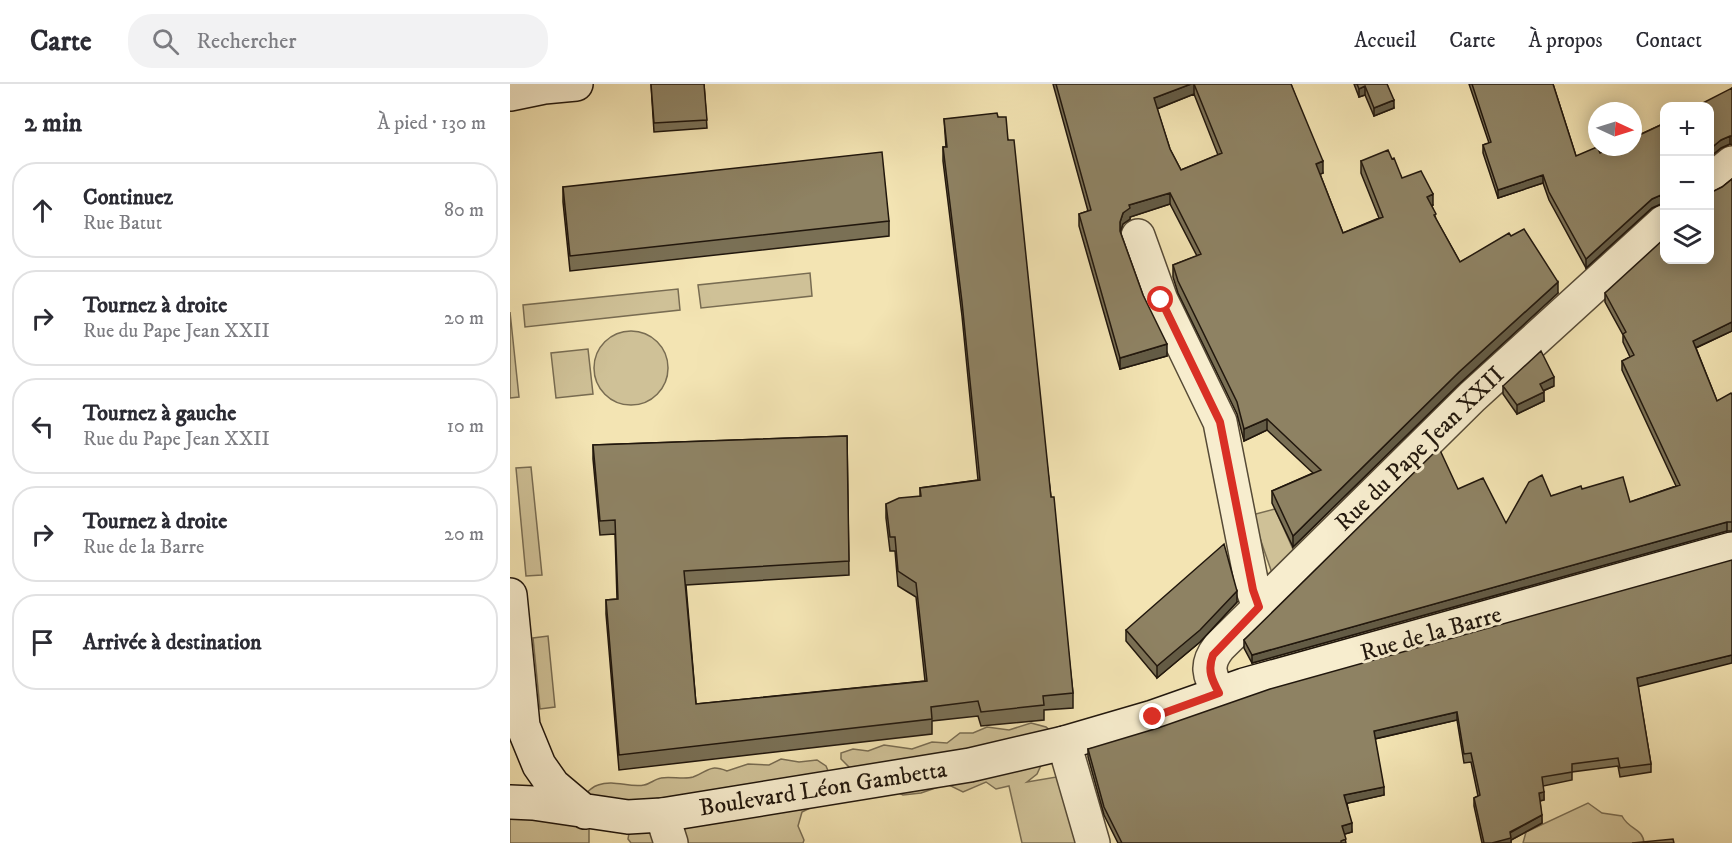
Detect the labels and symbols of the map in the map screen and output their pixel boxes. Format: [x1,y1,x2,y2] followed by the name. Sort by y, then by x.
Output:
[1588,102,1642,156] north arrow
[1147,286,1173,312] route start
[1329,360,1511,538] street label: Rue du Pape Jean XXII
[1357,600,1505,668] street label: Rue de la Barre
[1139,703,1165,729] route end
[697,754,950,823] street label: Boulevard Léon Gambetta

